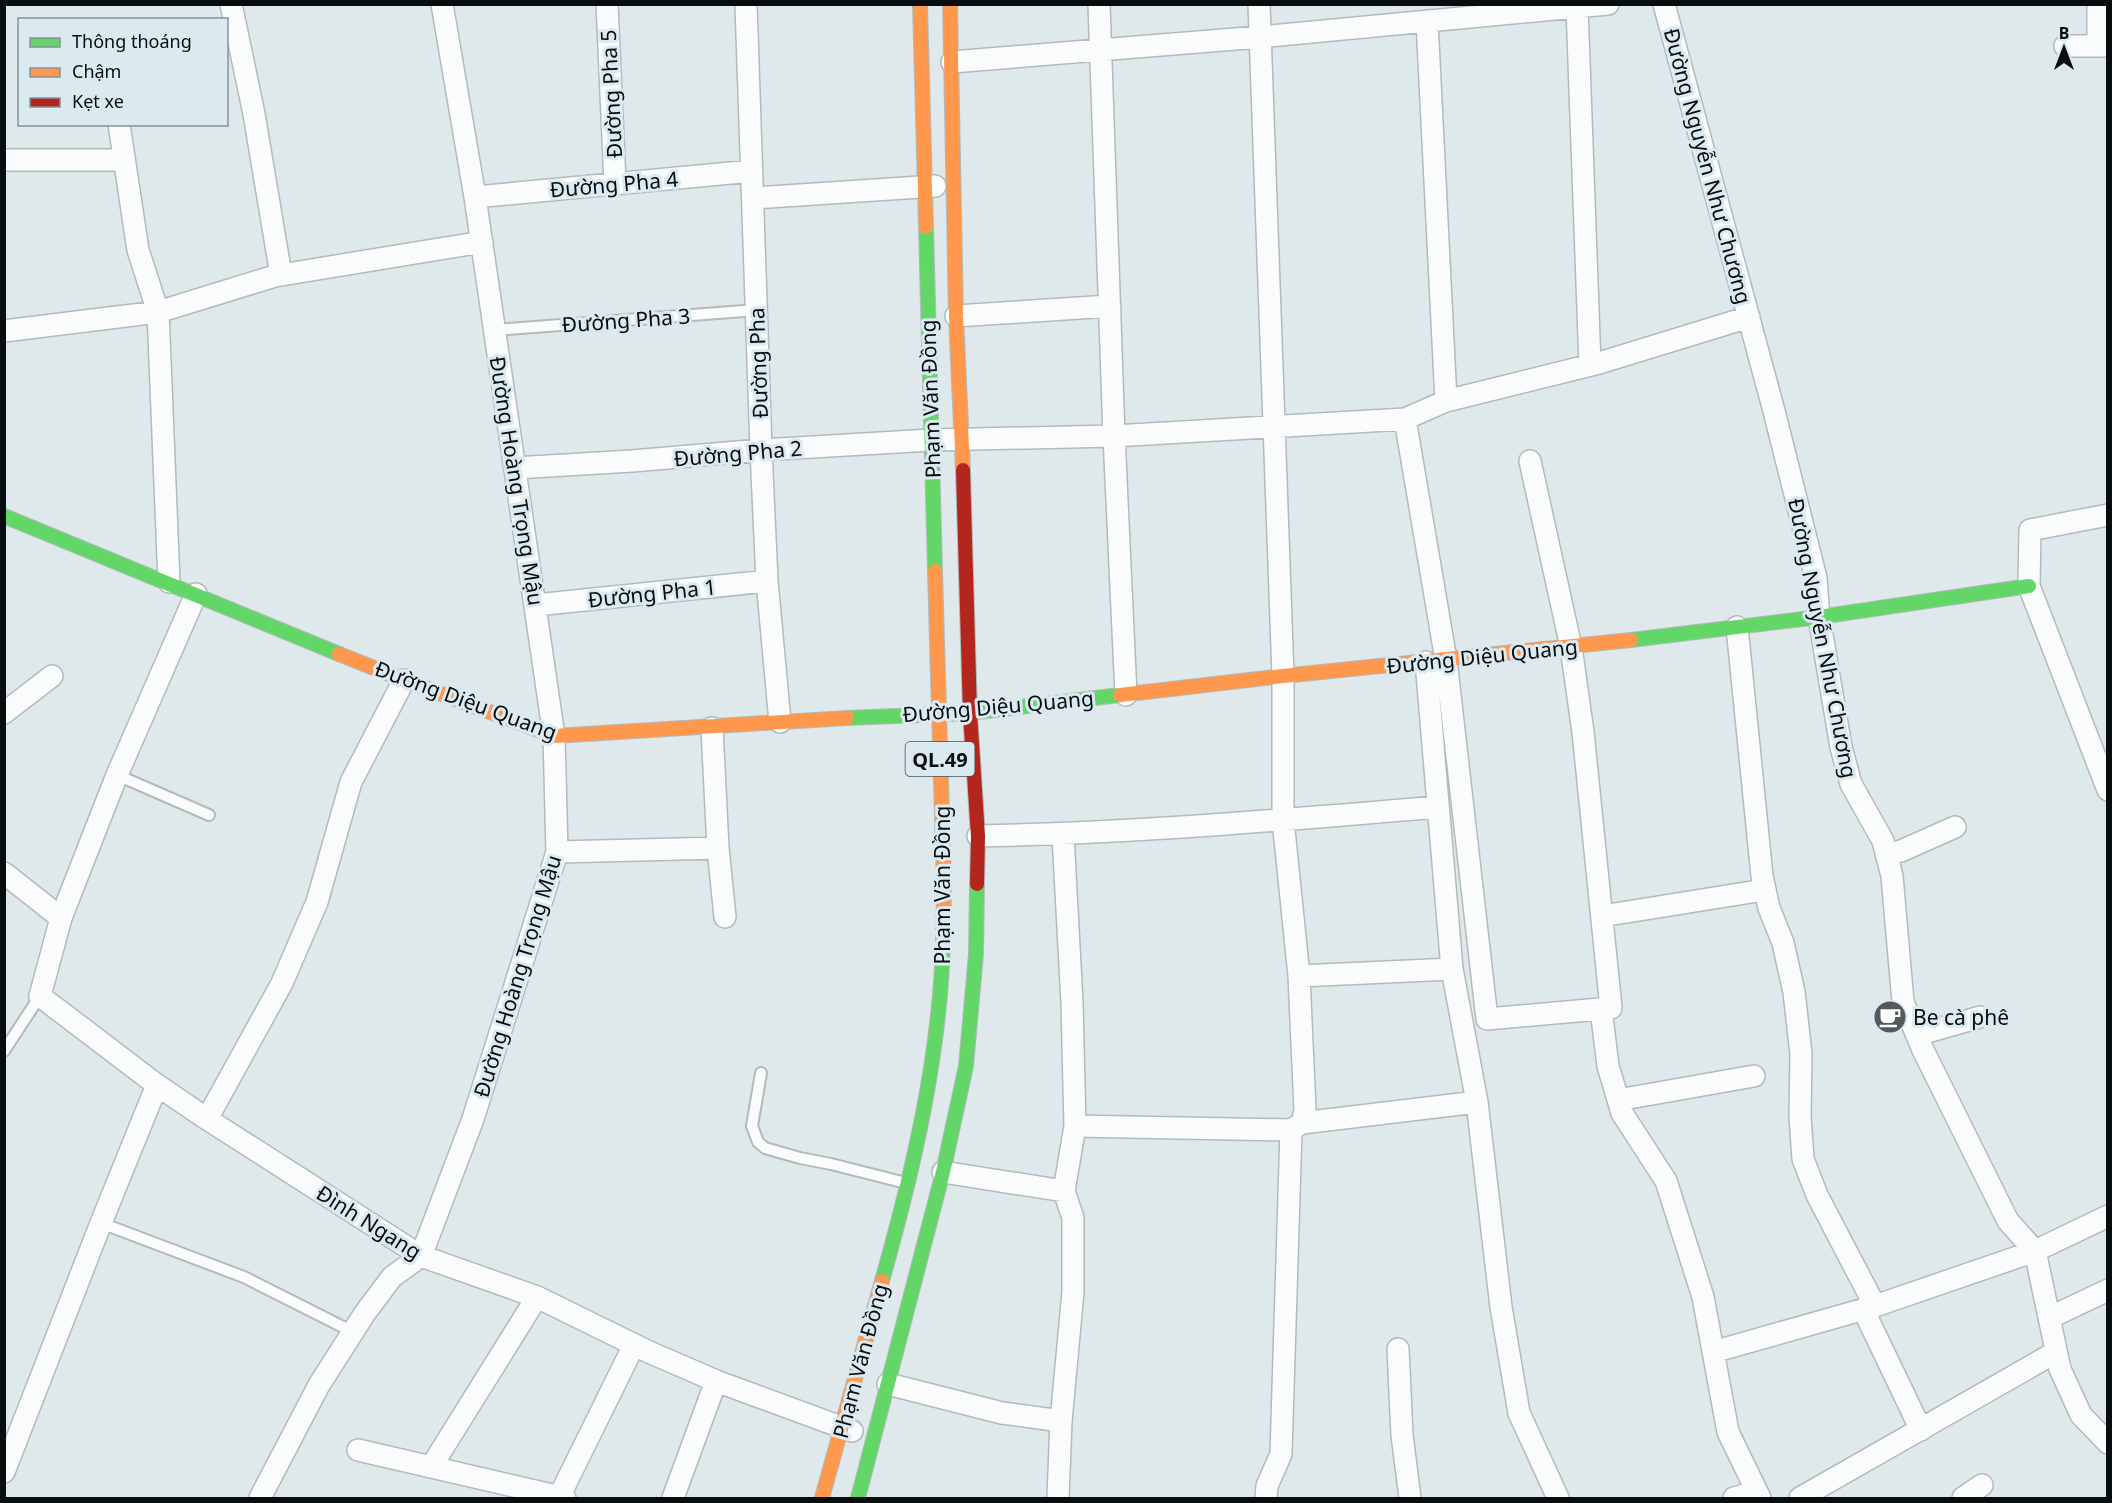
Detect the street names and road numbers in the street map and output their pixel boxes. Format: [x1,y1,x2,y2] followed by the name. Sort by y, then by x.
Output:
[1658,25,1758,307] street label: Đường Nguyễn Như Chương
[594,29,628,159] street label: Đường Pha 5
[549,164,679,204] street label: Đường Pha 4
[561,302,691,338] street label: Đường Pha 3
[742,307,774,419] street label: Đường Pha
[913,319,947,479] street label: Phạm Văn Đồng
[483,354,551,608] street label: Đường Hoàng Trọng Mậu
[673,433,803,473] street label: Đường Pha 2
[1782,496,1864,780] street label: Đường Nguyễn Như Chương
[587,572,717,614] street label: Đường Pha 1
[1385,632,1579,680] street label: Đường Diệu Quang
[371,654,561,746] street label: Đường Diệu Quang
[901,684,1095,728] street label: Đường Diệu Quang
[906,742,974,776] road number: QL.49
[928,806,956,964] street label: Phạm Văn Đồng
[467,851,567,1101] street label: Đường Hoàng Trọng Mậu
[311,1179,427,1265] street label: Đình Ngang
[826,1281,894,1441] street label: Phạm Văn Đồng

